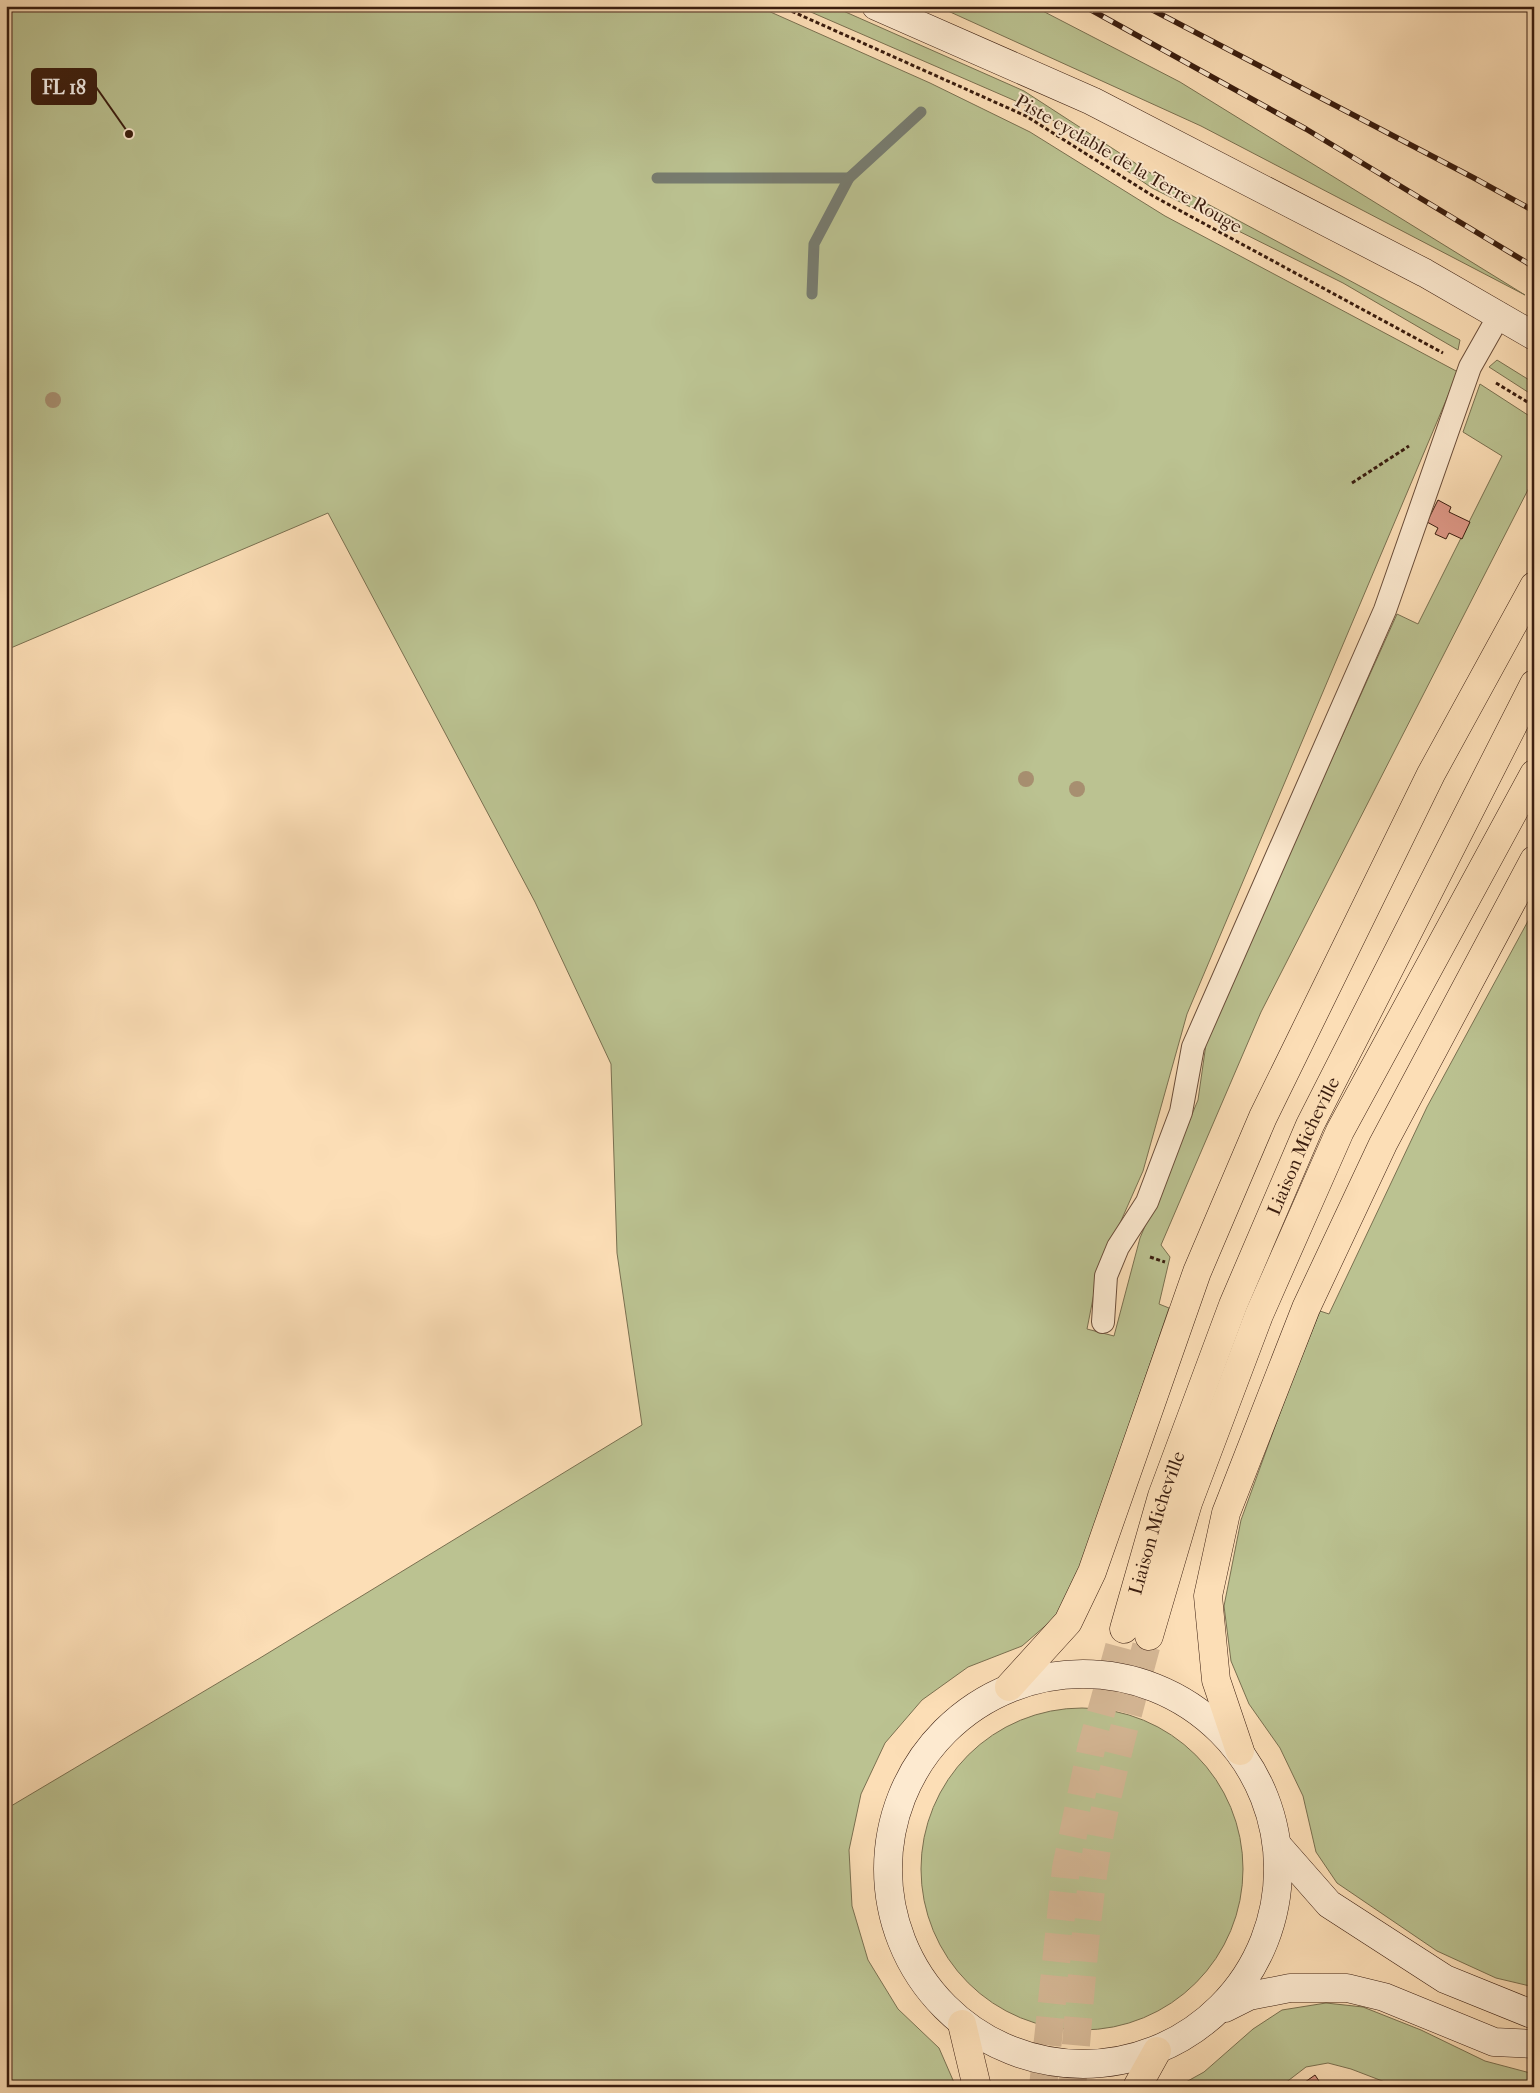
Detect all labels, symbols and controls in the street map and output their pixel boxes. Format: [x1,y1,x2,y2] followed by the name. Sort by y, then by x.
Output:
[32,69,96,104] callout: FL 18
[41,76,86,99] text: FL 18
[1011,90,1246,238] street label: Piste cyclable de la Terre Rouge
[1263,1074,1345,1218] street label: Liaison Micheville
[1124,1448,1190,1597] street label: Liaison Micheville

